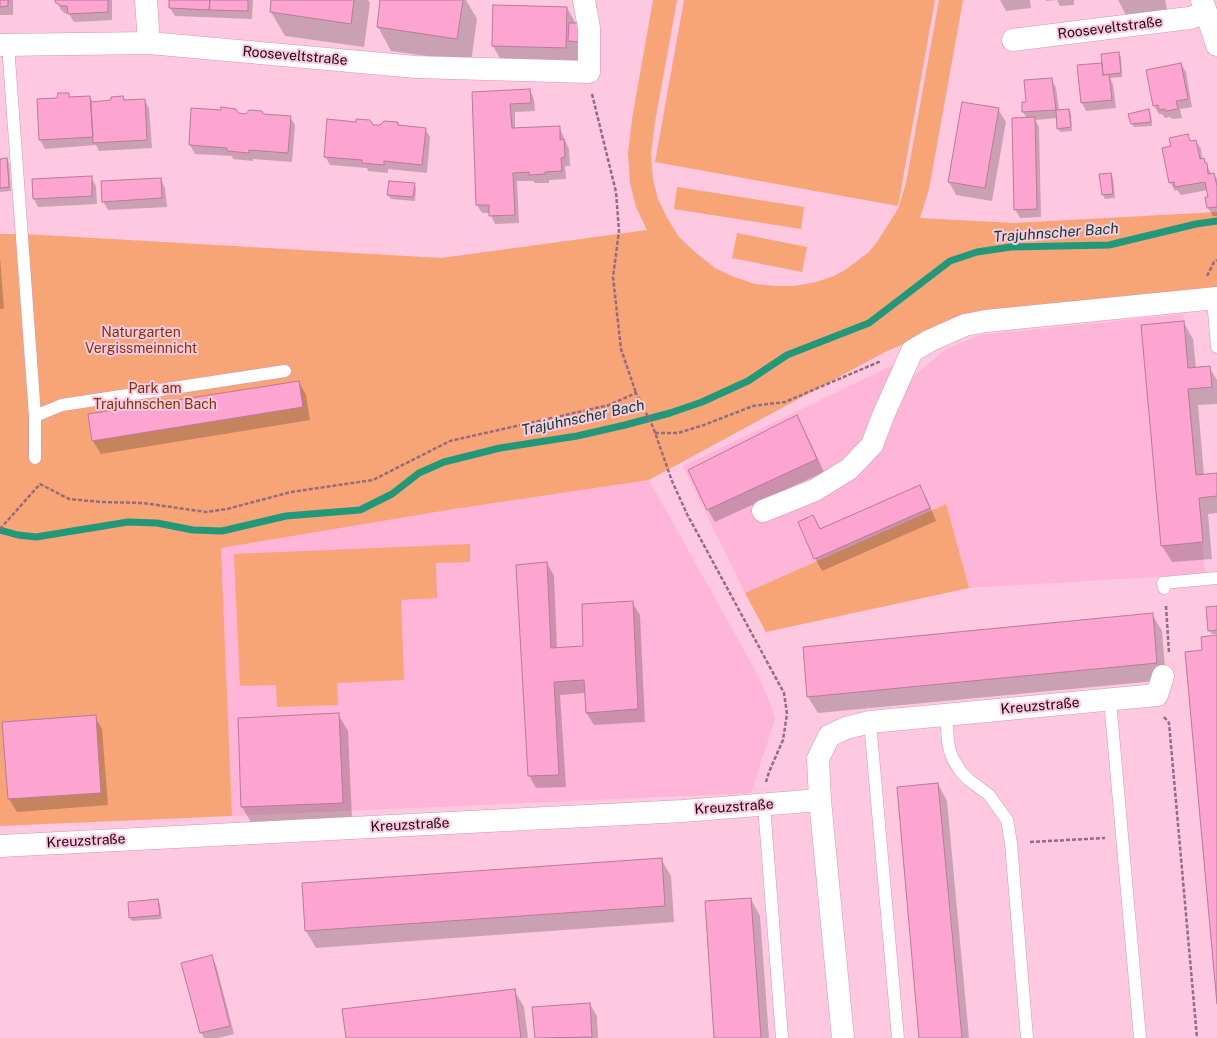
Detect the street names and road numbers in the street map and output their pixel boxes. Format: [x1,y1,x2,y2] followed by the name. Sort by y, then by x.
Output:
[1057,13,1163,43] street label: Rooseveltstraße
[242,43,348,69] street label: Rooseveltstraße
[1000,694,1080,718] street label: Kreuzstraße
[694,796,774,818] street label: Kreuzstraße
[370,815,450,835] street label: Kreuzstraße
[46,831,126,851] street label: Kreuzstraße

